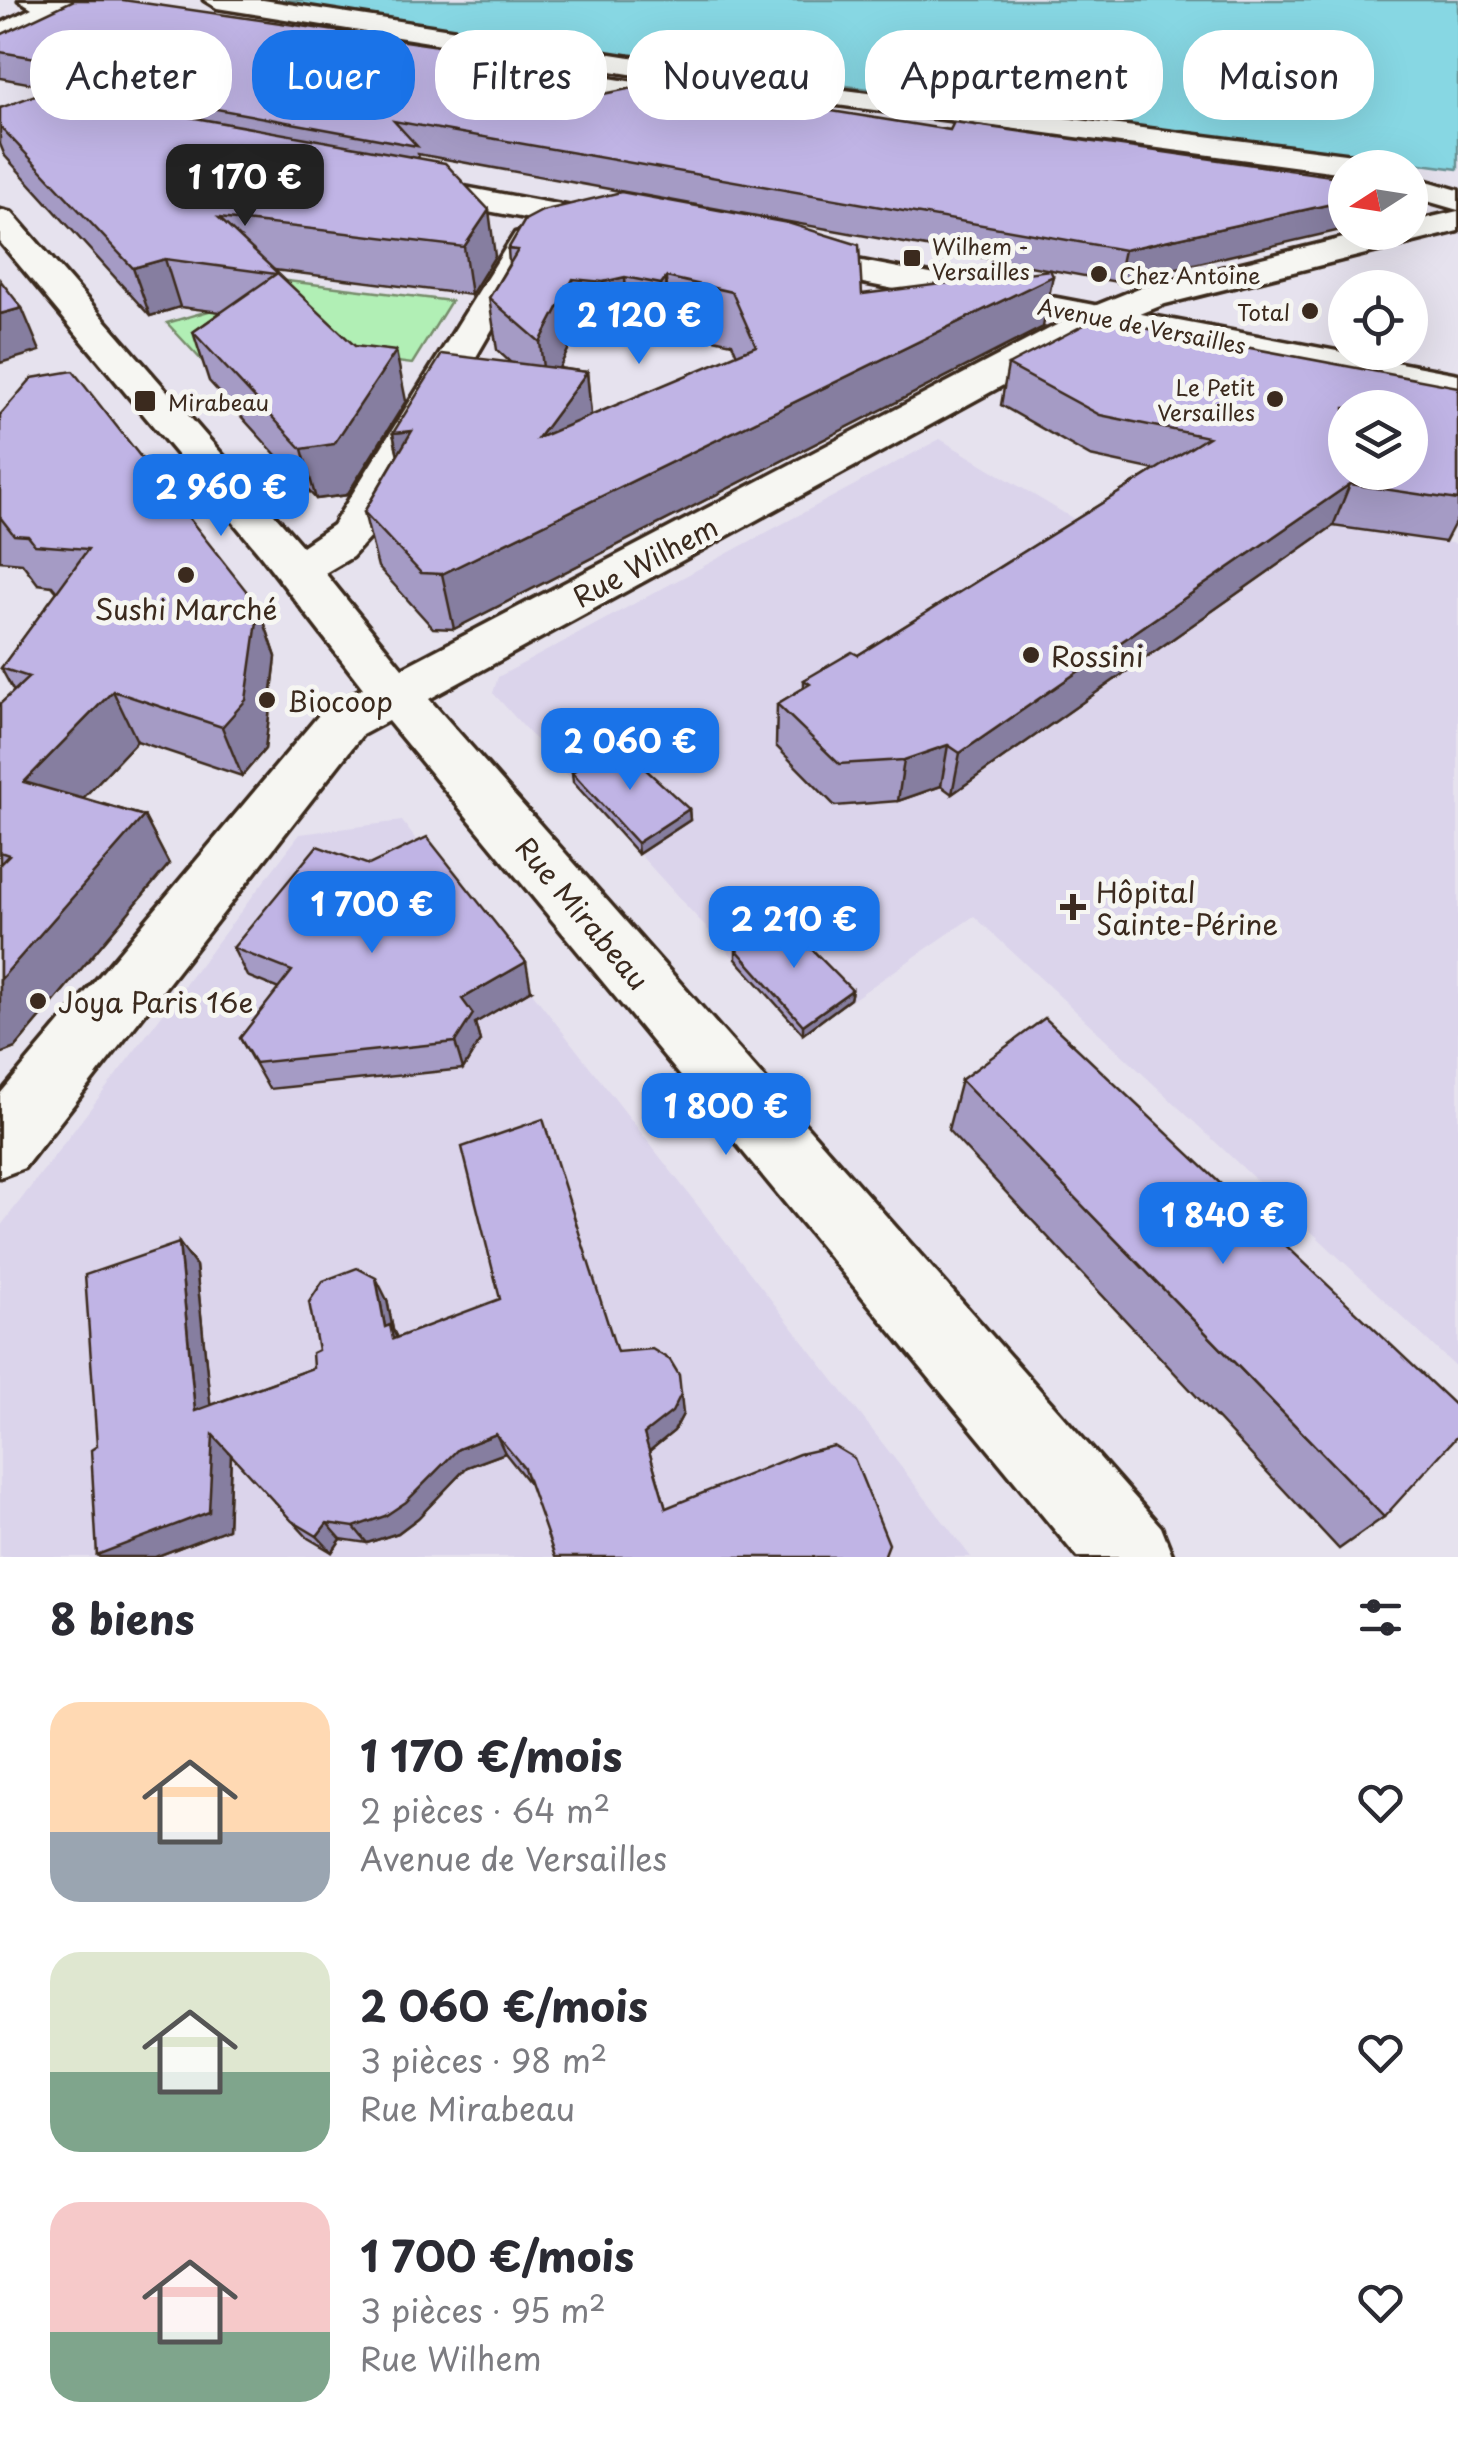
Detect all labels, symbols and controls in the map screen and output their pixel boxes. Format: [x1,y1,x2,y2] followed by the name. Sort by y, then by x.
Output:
[30,30,232,120] chip: Acheter
[252,30,415,120] chip: Louer
[435,30,607,120] chip: Filtres
[627,30,845,120] chip: Nouveau
[865,30,1163,120] chip: Appartement
[1183,30,1374,120] chip: Maison
[153,144,337,229] pin: 1 170 €
[1328,150,1428,250] north arrow
[1328,150,1428,490] map controls
[188,152,302,200] text: 1 170 €
[932,229,1030,287] place label: Wilhem - Versailles
[901,247,923,269] marker: Wilhem - Versailles
[1119,258,1261,291] place label: Chez Antoine
[1088,263,1110,285] marker: Chez Antoine
[1328,270,1428,370] button: locate
[547,282,731,367] pin: 2 120 €
[1035,289,1249,361] street label: Avenue de Versailles
[576,290,702,338] text: 2 120 €
[1237,295,1290,328] place label: Total
[1299,300,1321,322] marker: Total
[1157,370,1255,428] place label: Le Petit Versailles
[168,385,269,418] place label: Mirabeau
[132,388,158,414] marker: Mirabeau
[1264,388,1286,410] marker: Le Petit Versailles
[1328,390,1428,490] button: layers
[129,454,313,539] pin: 2 960 €
[155,462,287,510] text: 2 960 €
[565,505,725,617] street label: Rue Wilhem
[175,564,197,586] marker: Sushi Marché
[95,587,277,630] place label: Sushi Marché
[1051,634,1144,677] place label: Rossini
[1020,644,1042,666] marker: Rossini
[287,679,393,722] place label: Biocoop
[256,689,278,711] marker: Biocoop
[538,708,722,793] pin: 2 060 €
[563,716,697,764] text: 2 060 €
[506,827,660,999] street label: Rue Mirabeau
[1096,870,1278,945] place label: Hôpital Sainte-Périne
[280,871,464,956] pin: 1 700 €
[310,879,434,927] text: 1 700 €
[702,886,886,971] pin: 2 210 €
[731,894,857,942] text: 2 210 €
[1060,894,1086,920] marker: Hôpital Sainte-Périne
[58,980,253,1023] place label: Joya Paris 16e
[27,990,49,1012] marker: Joya Paris 16e
[634,1073,818,1158] pin: 1 800 €
[664,1081,788,1129] text: 1 800 €
[1131,1182,1315,1267] pin: 1 840 €
[1161,1190,1285,1238] text: 1 840 €
[50,1586,195,1649] text: 8 biens
[1353,1590,1408,1645] icon: filters
[360,1723,623,1786] text: 1 170 €/mois
[130,1742,250,1862] icon: home
[1353,1775,1408,1830] icon: heart
[360,1786,610,1834] text: 2 pièces · 64 m²
[360,1834,667,1882] text: Avenue de Versailles
[360,1973,648,2036] text: 2 060 €/mois
[130,1992,250,2112] icon: home
[1353,2025,1408,2080] icon: heart
[360,2036,607,2084] text: 3 pièces · 98 m²
[360,2084,575,2132] text: Rue Mirabeau
[360,2223,634,2286] text: 1 700 €/mois
[130,2242,250,2362] icon: home
[1353,2275,1408,2330] icon: heart
[360,2286,606,2334] text: 3 pièces · 95 m²
[360,2334,542,2382] text: Rue Wilhem

